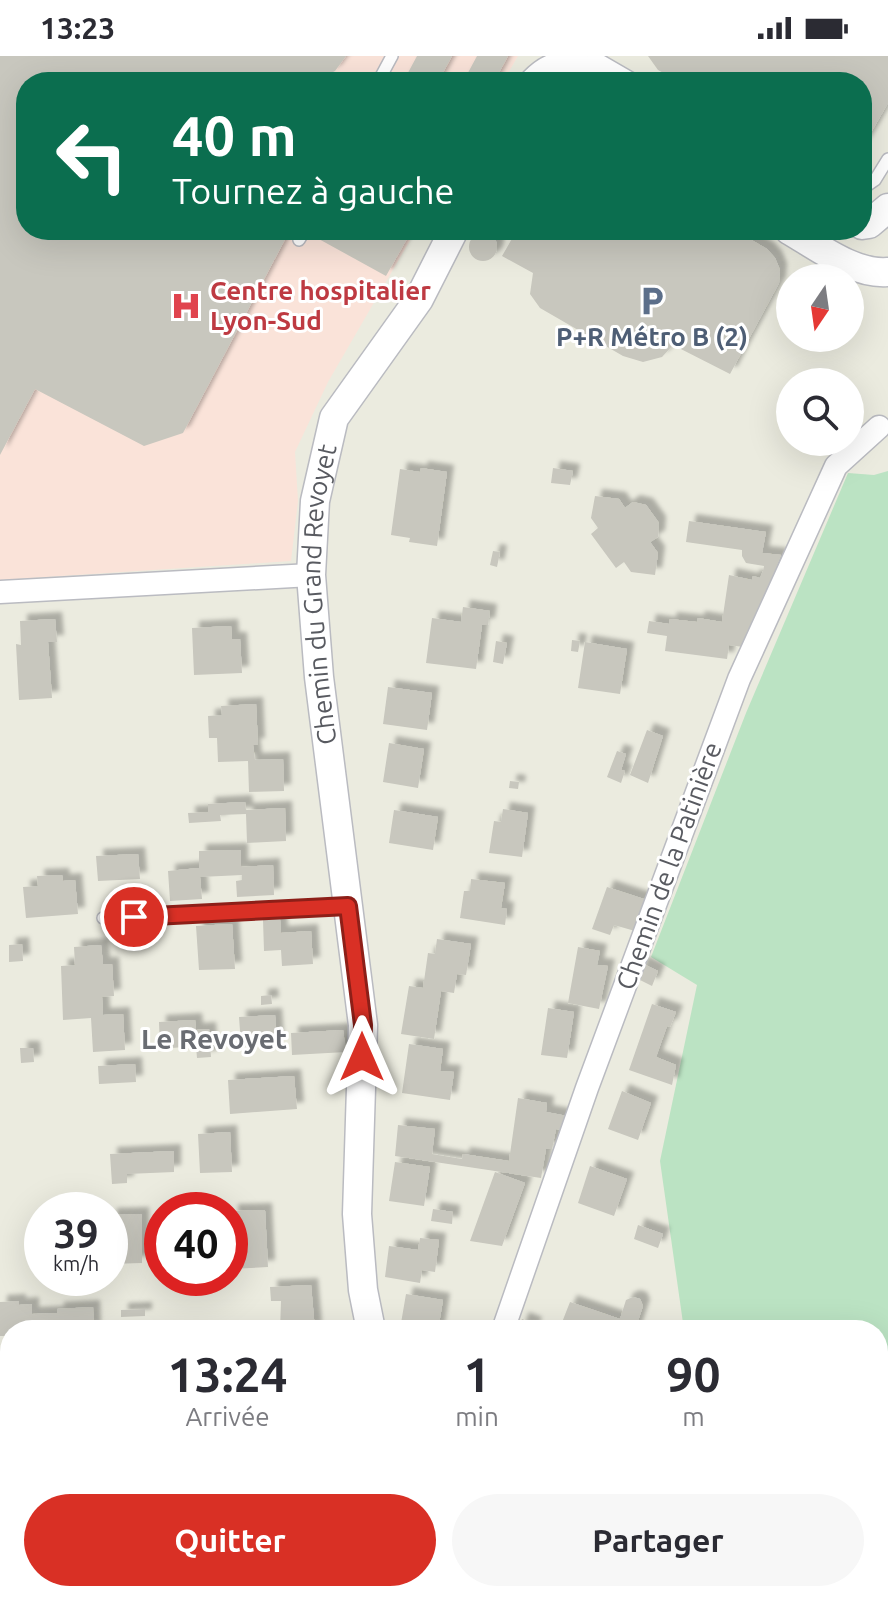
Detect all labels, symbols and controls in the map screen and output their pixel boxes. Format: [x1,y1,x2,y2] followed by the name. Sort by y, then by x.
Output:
[40,11,115,45] text: 13:23
[40,104,144,208] icon: left
[172,104,297,167] text: 40 m
[172,170,454,211] text: Tournez à gauche
[776,264,864,352] north arrow
[776,264,864,456] map controls
[210,276,431,335] place label: Centre hospitalier Lyon-Sud
[635,284,669,318] parking icon: P+R Métro B (2)
[169,289,203,323] hospital icon: Centre hospitalier Lyon-Sud
[556,322,748,351] place label: P+R Métro B (2)
[776,368,864,456] button: search
[296,441,342,747] street label: Chemin du Grand Revoyet
[610,738,727,994] street label: Chemin de la Patinière
[100,883,168,951] pin
[112,895,156,939] icon: arrive
[320,1015,404,1099] position arrow
[141,1023,287,1054] district label: Le Revoyet
[144,1192,248,1296] speed limit sign: 40
[53,1211,99,1256] text: 39
[53,1252,99,1275] text: km/h
[168,1347,288,1401] text: 13:24
[463,1347,491,1401] text: 1
[666,1347,720,1401] text: 90
[185,1402,270,1431] text: Arrivée
[455,1402,499,1431] text: min
[682,1402,705,1431] text: m
[24,1494,436,1586] button: Quitter
[452,1494,864,1586] button: Partager

